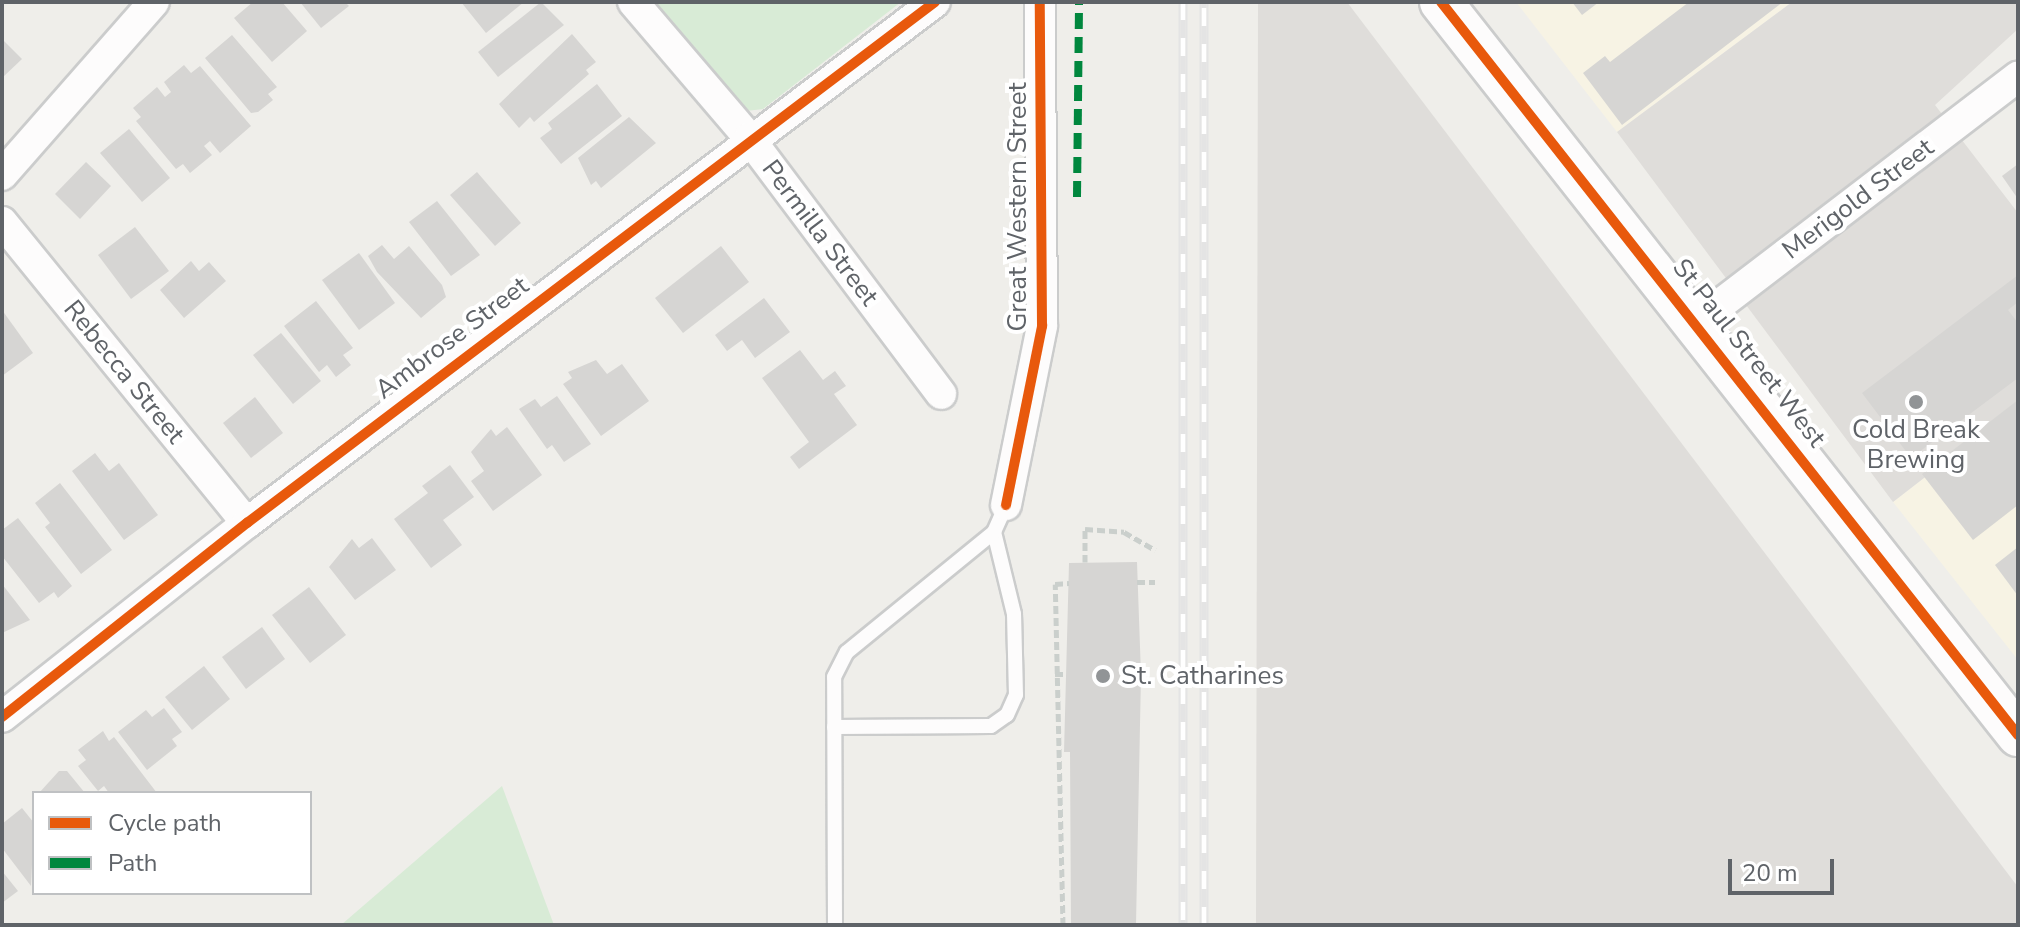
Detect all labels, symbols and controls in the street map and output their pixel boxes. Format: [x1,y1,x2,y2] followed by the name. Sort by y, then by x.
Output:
[1002,82,1034,332] street label: Great Western Street
[1776,132,1940,266] street label: Merigold Street
[755,154,885,312] street label: Permilla Street
[1666,253,1832,453] street label: St Paul Street West
[369,270,535,406] street label: Ambrose Street
[57,294,191,450] street label: Rebecca Street
[1907,393,1925,411] marker: Cold Break Brewing
[1852,414,1980,476] place label: Cold Break Brewing
[1121,660,1284,692] place label: St. Catharines
[1092,665,1114,687] marker: St. Catharines
[32,791,312,895] legend
[108,807,222,839] text: Cycle path
[1732,843,1838,893] scale bar
[108,847,157,879] text: Path
[1742,857,1798,889] text: 20 m

